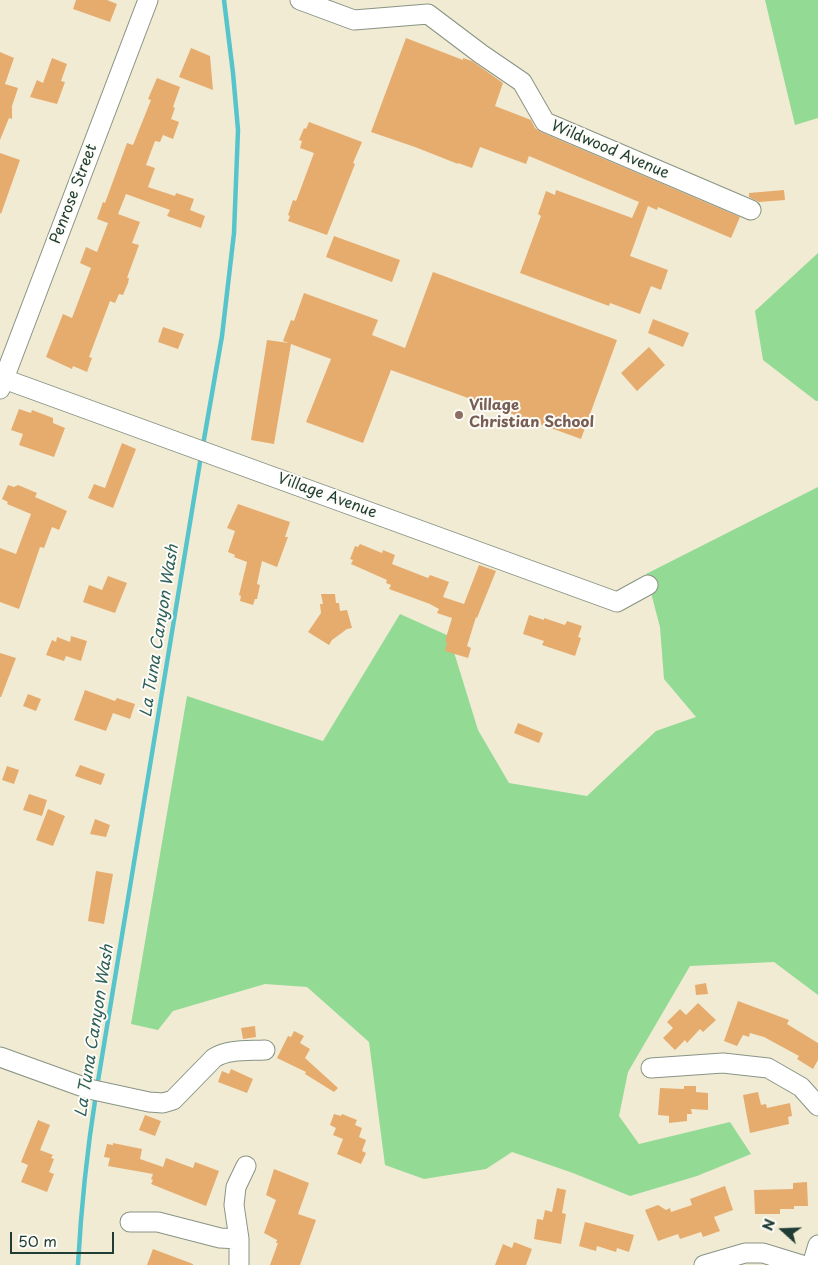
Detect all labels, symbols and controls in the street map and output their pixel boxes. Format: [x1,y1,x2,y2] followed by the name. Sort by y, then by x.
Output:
[548,117,672,183] street label: Wildwood Avenue
[47,142,101,246] street label: Penrose Street
[469,397,594,432] place label: Village Christian School
[453,409,465,421] marker: Village Christian School
[275,470,379,522] street label: Village Avenue
[137,543,183,719] water label: La Tuna Canyon Wash
[72,943,118,1119] water label: La Tuna Canyon Wash
[758,1205,808,1255] north arrow
[757,1216,780,1234] text: N
[12,1222,116,1254] scale bar
[18,1229,57,1252] text: 50 m

